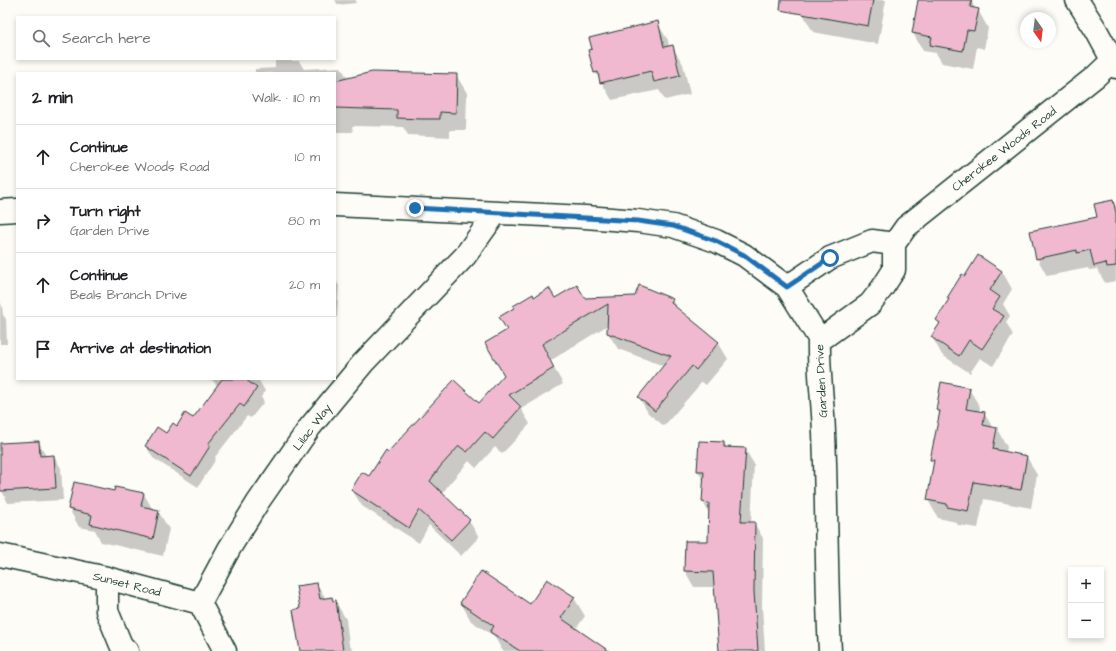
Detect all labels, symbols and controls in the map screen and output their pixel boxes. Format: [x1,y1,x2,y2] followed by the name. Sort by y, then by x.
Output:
[1020,12,1056,48] north arrow
[16,16,336,60] search box
[30,27,52,49] icon: search
[62,28,151,49] text: Search here
[32,86,73,110] text: 2 min
[252,89,320,107] text: Walk · 110 m
[948,103,1060,196] street label: Cherokee Woods Road
[70,137,128,158] text: Continue
[32,146,54,168] icon: ahead
[295,148,320,166] text: 10 m
[70,158,210,176] text: Cherokee Woods Road
[406,199,424,217] route end
[70,201,141,222] text: Turn right
[32,210,54,232] icon: right
[288,212,320,230] text: 80 m
[70,222,150,240] text: Garden Drive
[821,249,839,267] route start
[70,265,128,286] text: Continue
[32,274,54,296] icon: ahead
[289,276,320,294] text: 20 m
[70,286,187,304] text: Beals Branch Drive
[32,338,54,360] icon: arrive
[70,338,211,359] text: Arrive at destination
[811,343,832,418] street label: Garden Drive
[289,400,337,455] street label: Lilac Way
[1068,567,1104,639] map controls
[1068,567,1104,603] button: +
[91,568,163,601] street label: Sunset Road
[1068,603,1104,639] button: −

